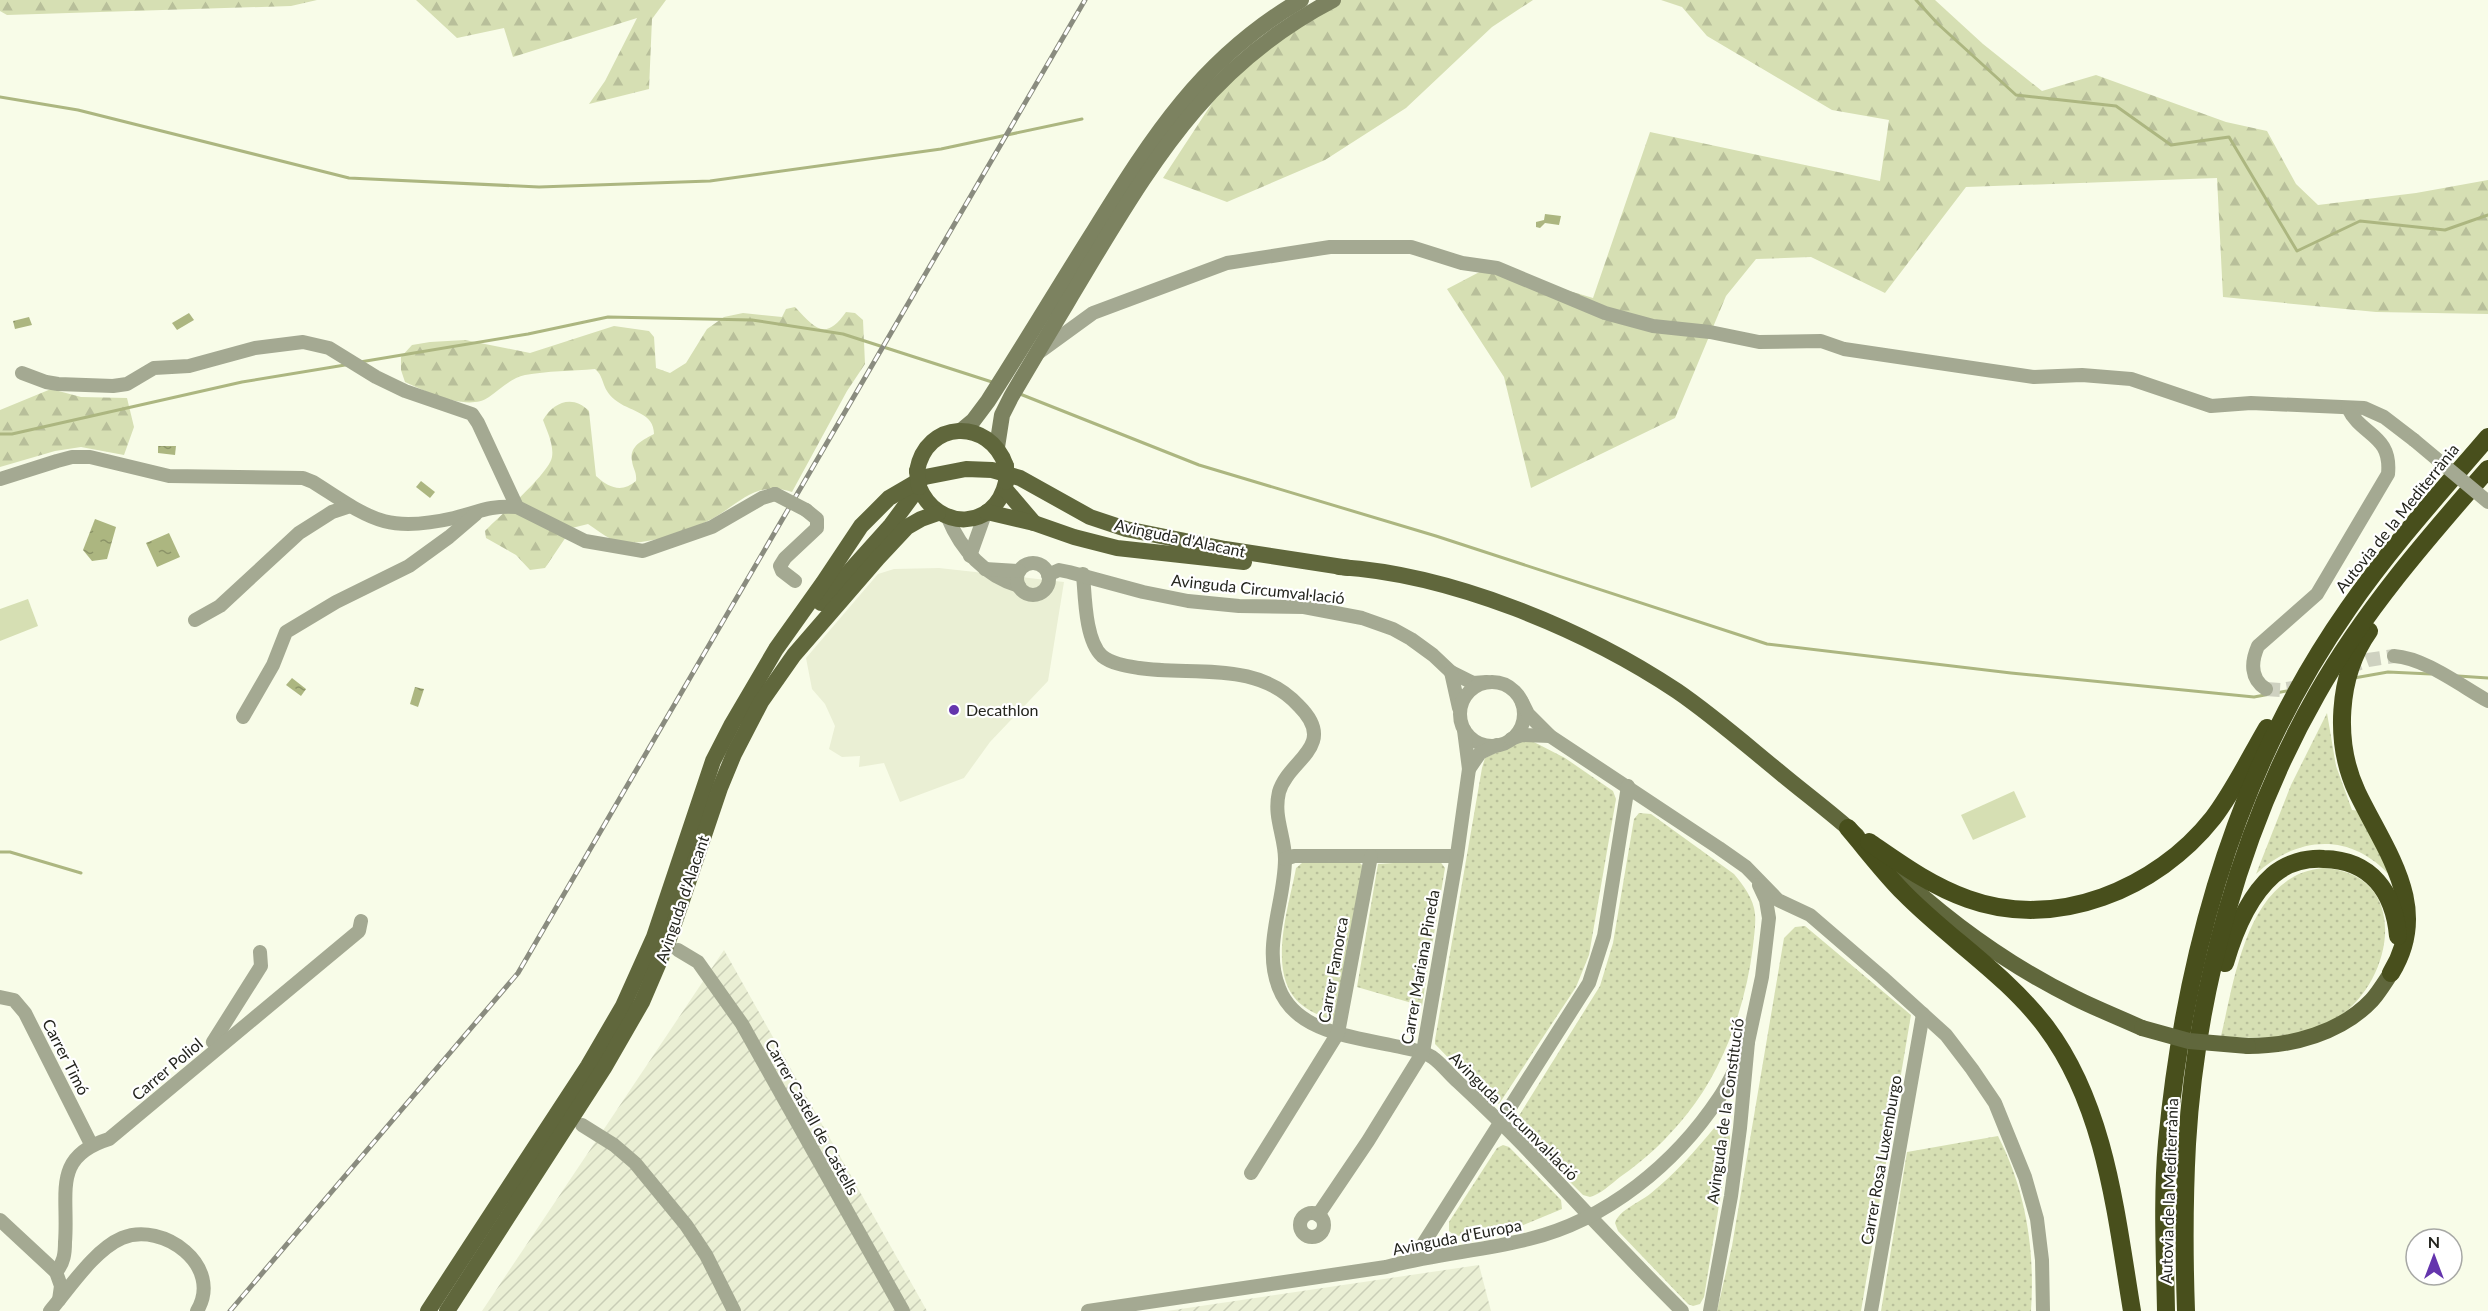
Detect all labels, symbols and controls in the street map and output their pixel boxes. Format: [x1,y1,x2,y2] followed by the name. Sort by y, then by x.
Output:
[2331,440,2462,596] street label: Autovia de la Mediterrània
[1113,514,1248,561] street label: Avinguda d'Alacant
[1170,570,1346,607] street label: Avinguda Circumval·lació
[966,700,1038,719] place label: Decathlon
[947,703,961,717] marker: Decathlon
[651,832,712,965] street label: Avinguda d'Alacant
[1397,888,1442,1046] street label: Carrer Mariana Pineda
[1314,915,1351,1024] street label: Carrer Famorca
[39,1015,94,1098] street label: Carrer Timó
[1702,1017,1747,1205] street label: Avinguda de la Constitució
[127,1033,206,1104] street label: Carrer Poliol
[762,1036,863,1198] street label: Carrer Castell de Castells
[1446,1047,1583,1184] street label: Avinguda Circumval·lació
[1856,1073,1905,1246] street label: Carrer Rosa Luxemburgo
[2156,1098,2181,1284] street label: Autovia de la Mediterrània
[1391,1215,1523,1258] street label: Avinguda d'Europa
[2404,1227,2464,1287] north arrow
[2428,1232,2440,1251] text: N

